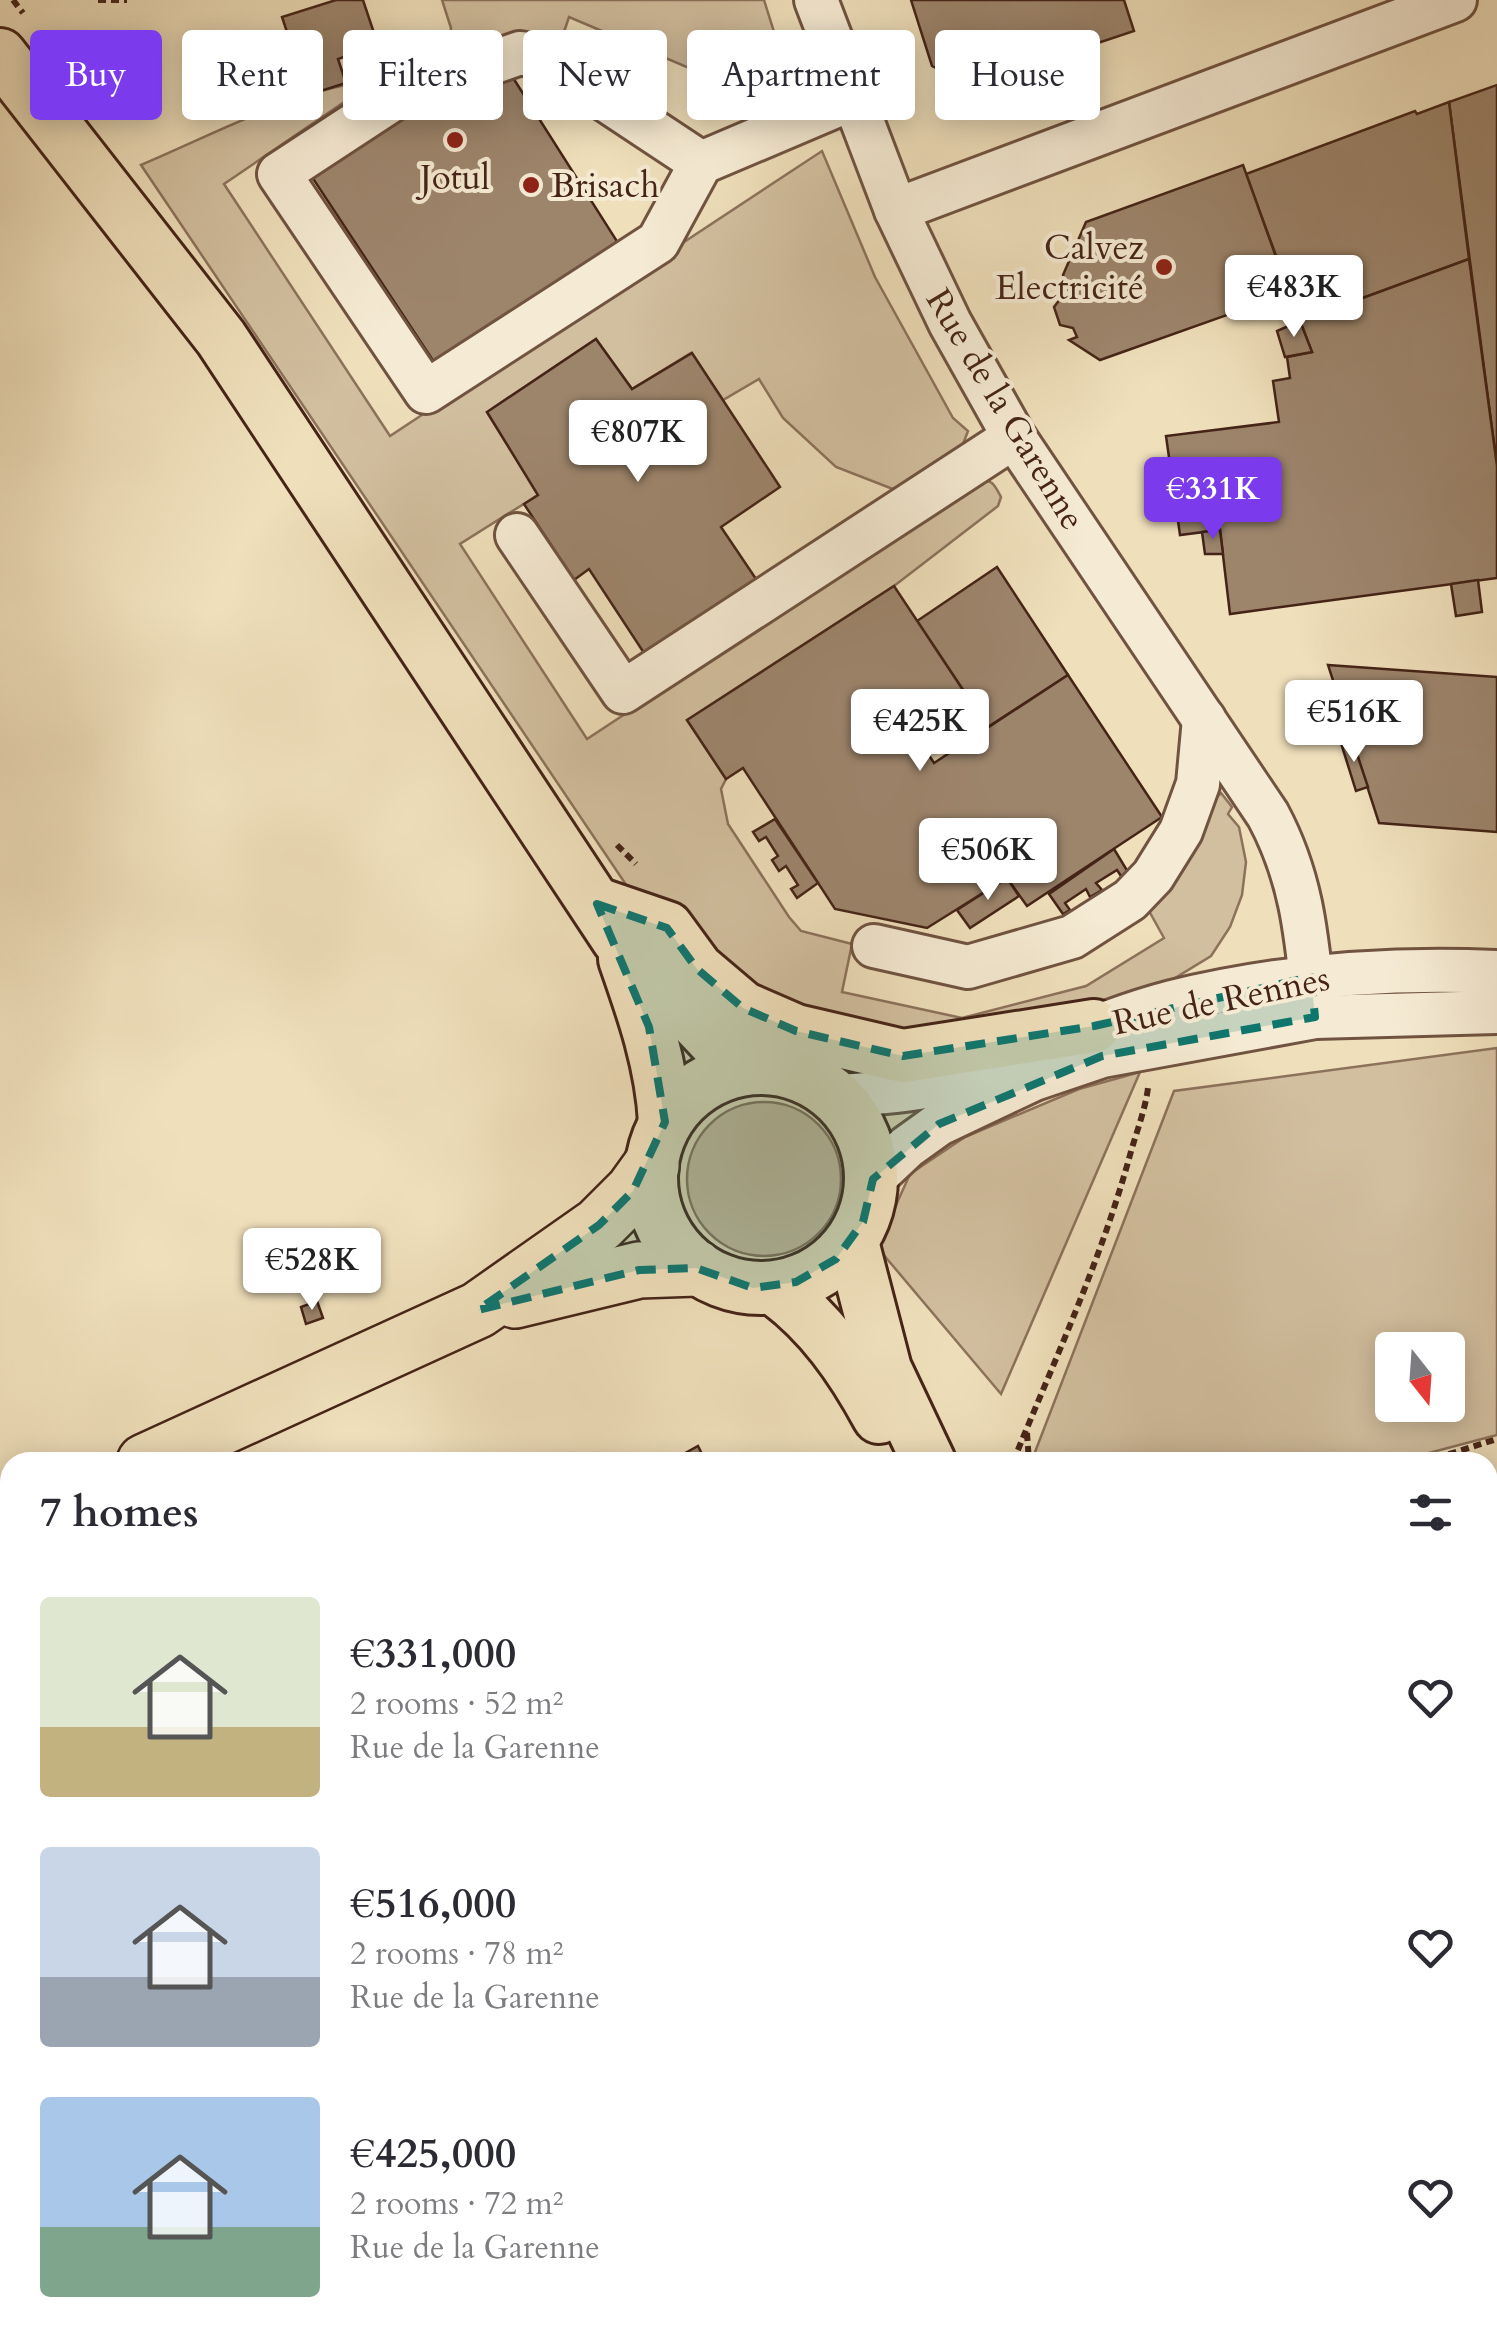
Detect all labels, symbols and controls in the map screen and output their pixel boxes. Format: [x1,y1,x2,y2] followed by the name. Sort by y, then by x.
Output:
[30,30,162,120] chip: Buy
[182,30,323,120] chip: Rent
[343,30,503,120] chip: Filters
[523,30,667,120] chip: New
[687,30,915,120] chip: Apartment
[935,30,1100,120] chip: House
[444,129,466,151] marker: Jotul
[415,154,490,202] place label: Jotul
[551,162,659,210] place label: Brisach
[520,174,542,196] marker: Brisach
[995,224,1144,312] place label: Calvez Electricité
[1224,255,1364,340] pin: €483K
[1153,256,1175,278] marker: Calvez Electricité
[1247,265,1341,309] text: €483K
[914,280,1096,539] street label: Rue de la Garenne
[568,400,708,485] pin: €807K
[591,410,685,454] text: €807K
[1143,457,1283,542] pin: €331K
[1166,467,1260,511] text: €331K
[1284,680,1424,765] pin: €516K
[850,689,990,774] pin: €425K
[1307,690,1401,734] text: €516K
[873,699,967,743] text: €425K
[918,818,1058,903] pin: €506K
[941,828,1035,872] text: €506K
[1109,955,1334,1047] street label: Rue de Rennes
[242,1228,382,1313] pin: €528K
[265,1238,359,1282] text: €528K
[1375,1332,1465,1422] north arrow
[1375,1332,1465,1422] map controls
[40,1484,198,1541] text: 7 homes
[1403,1485,1458,1540] icon: filters
[350,1625,516,1682] text: €331,000
[120,1637,240,1757] icon: home
[1403,1670,1458,1725] icon: heart
[350,1682,563,1726] text: 2 rooms · 52 m²
[350,1726,600,1770] text: Rue de la Garenne
[350,1875,516,1932] text: €516,000
[120,1887,240,2007] icon: home
[1403,1920,1458,1975] icon: heart
[350,1932,563,1976] text: 2 rooms · 78 m²
[350,1976,600,2020] text: Rue de la Garenne
[350,2125,516,2182] text: €425,000
[120,2137,240,2257] icon: home
[1403,2170,1458,2225] icon: heart
[350,2182,563,2226] text: 2 rooms · 72 m²
[350,2226,600,2270] text: Rue de la Garenne

